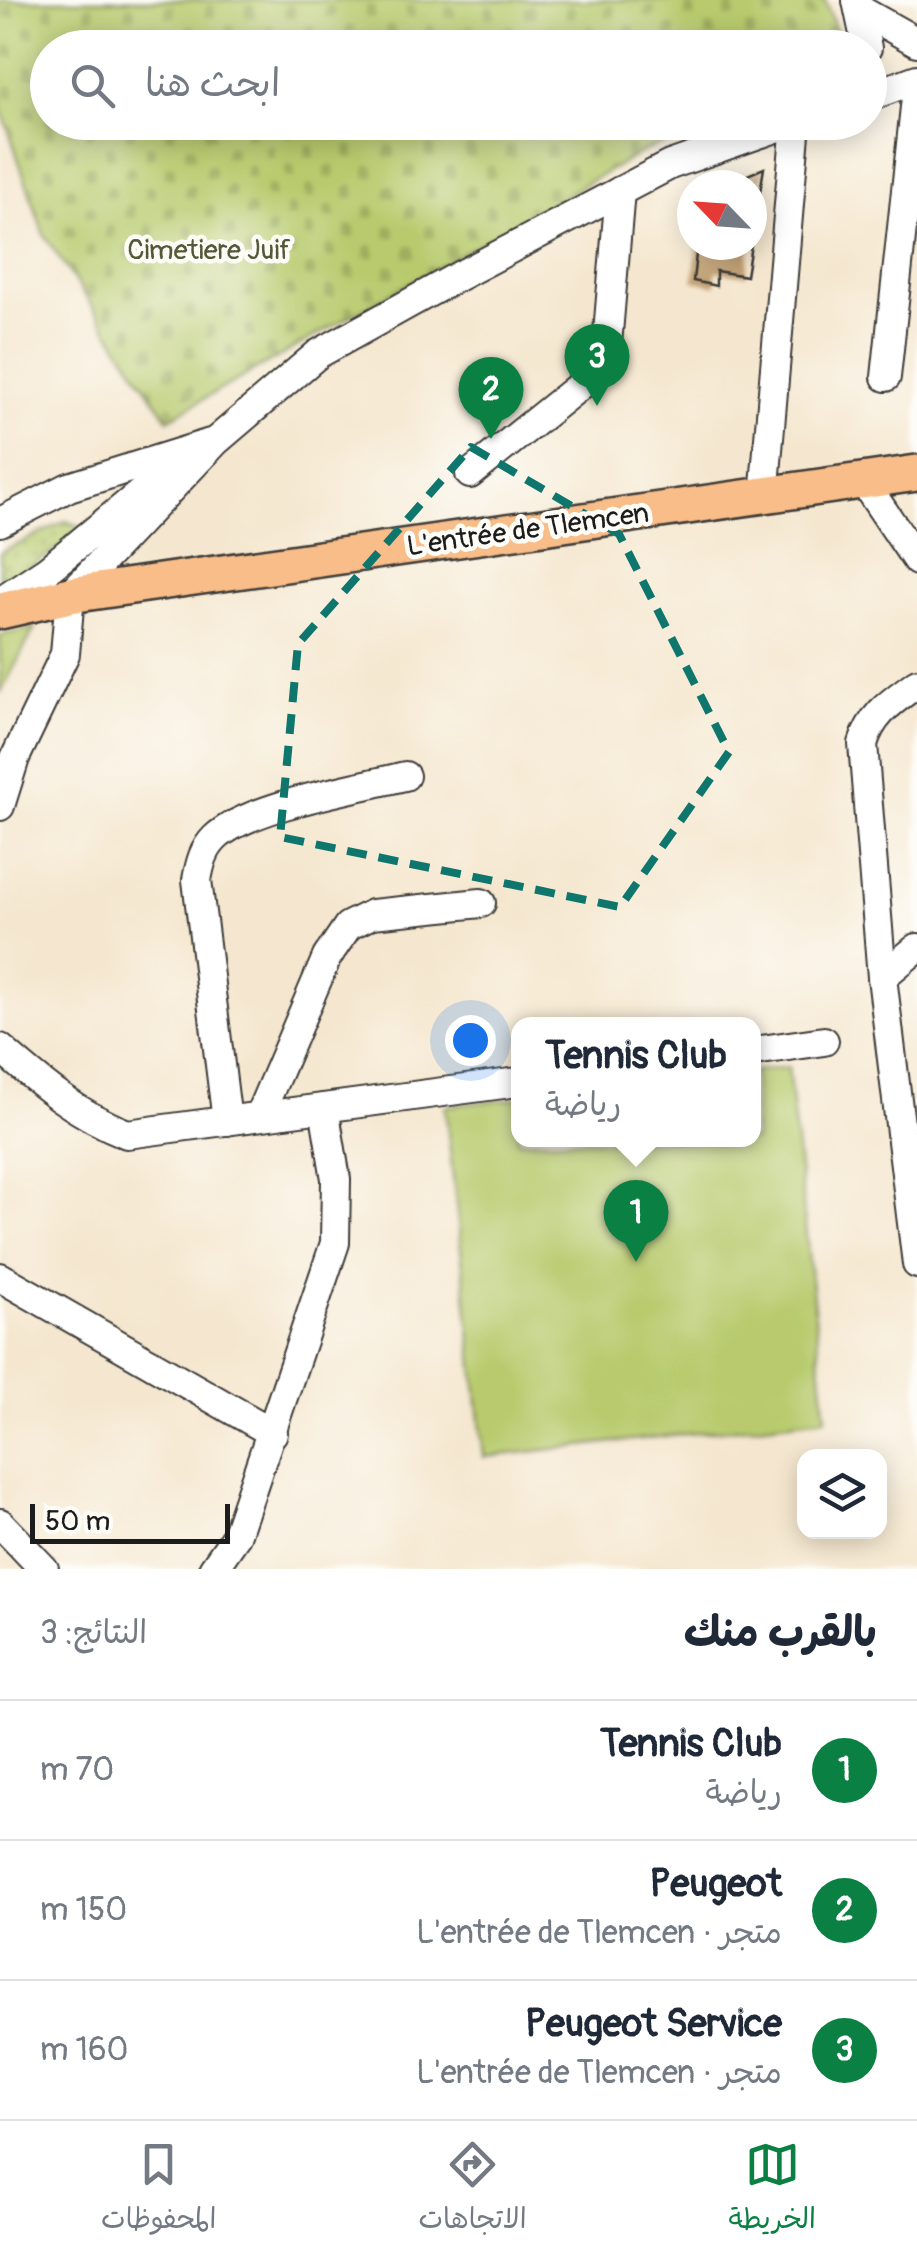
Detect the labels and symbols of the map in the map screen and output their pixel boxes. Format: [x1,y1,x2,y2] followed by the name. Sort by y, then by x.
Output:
[677,170,767,260] north arrow
[127,233,291,268] park label: Cimetiere Juif
[564,324,630,406] pin: 3
[458,356,524,439] pin: 2
[405,496,651,564] street label: L'entrée de Tlemcen
[445,1015,496,1066] your location
[604,1180,668,1262] pin: 1
[30,1499,230,1544] scale bar

